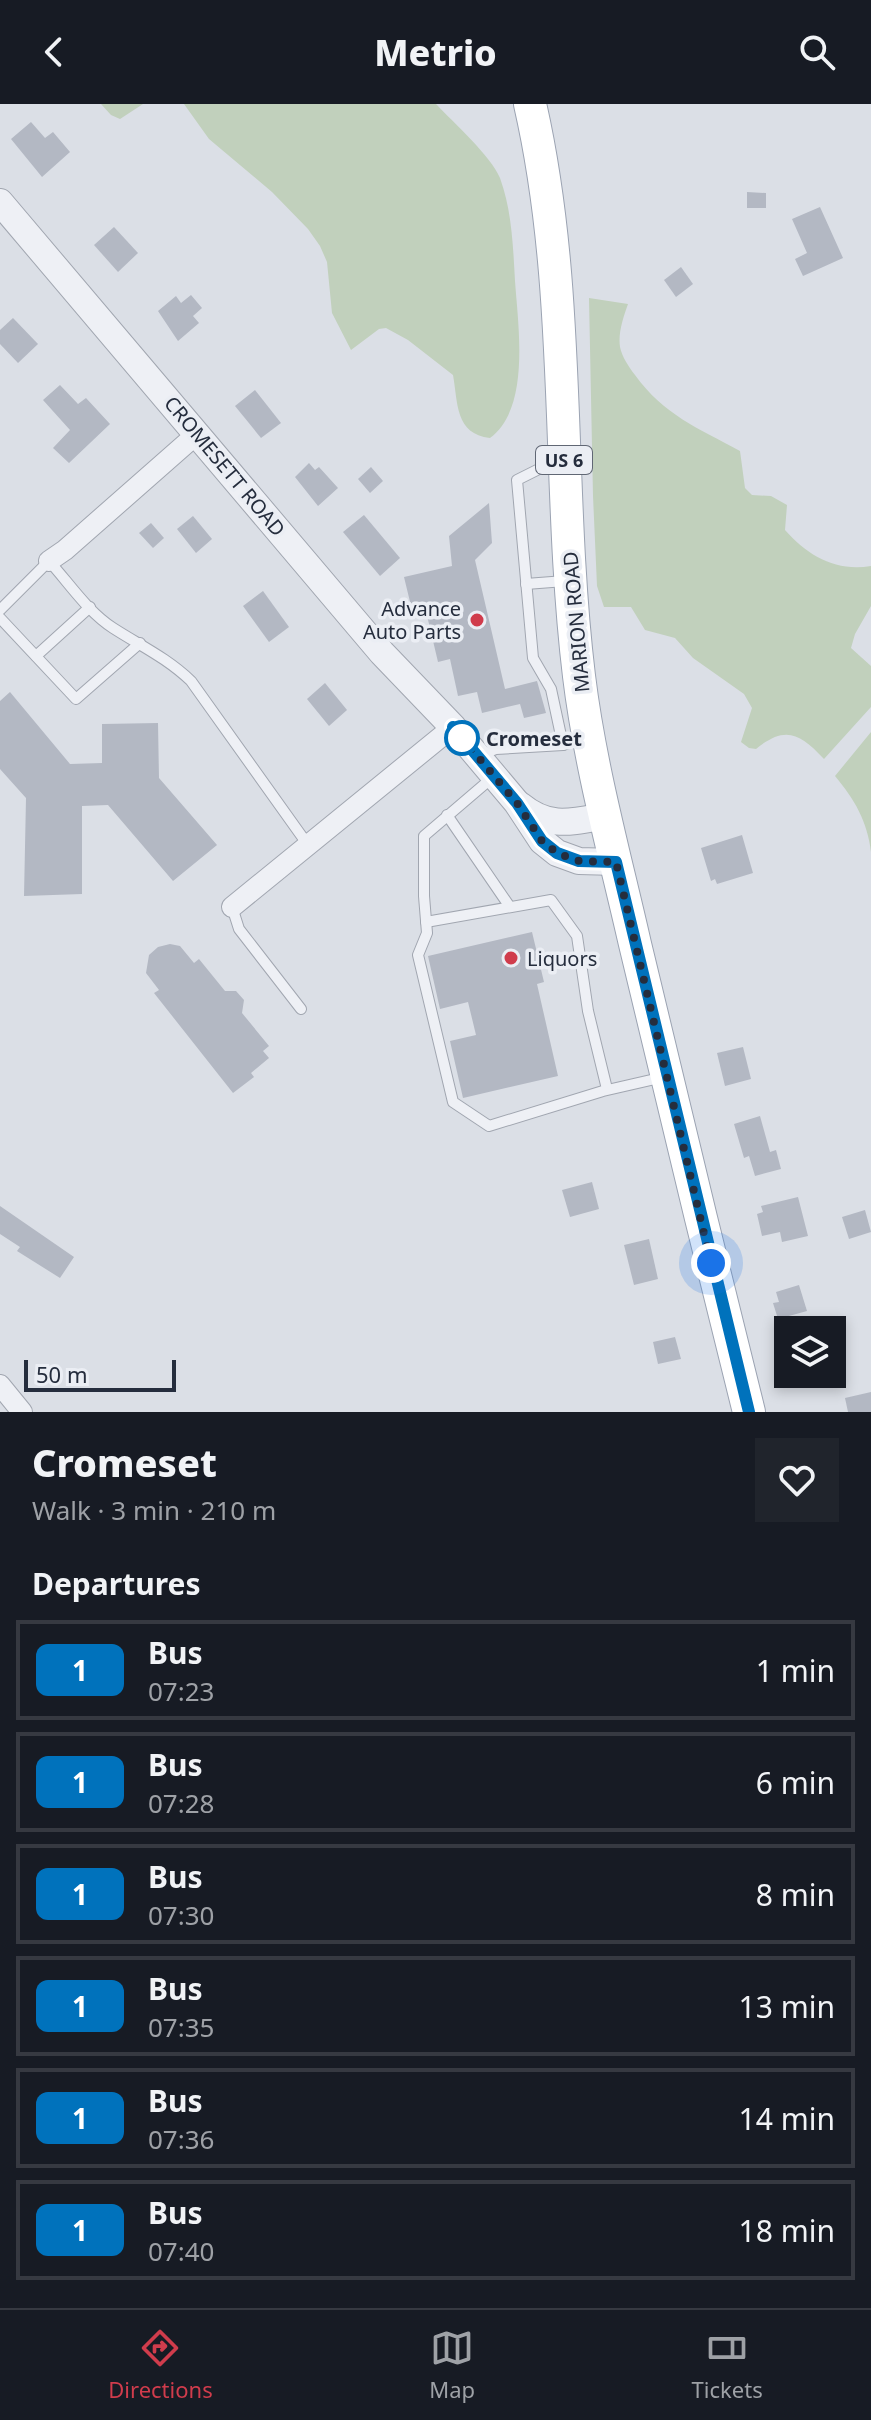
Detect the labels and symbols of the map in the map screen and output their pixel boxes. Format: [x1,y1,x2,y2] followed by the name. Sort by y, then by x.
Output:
[158,390,292,542] street label: CROMESETT ROAD
[536,446,592,474] road number: US 6
[556,550,596,694] street label: MARION ROAD
[363,595,461,645] place label: Advance Auto Parts
[468,611,486,629] marker: Advance Auto Parts
[445,721,479,755] marker: Cromeset
[486,725,582,752] place label: Cromeset
[527,945,597,972] place label: Liquors
[502,949,520,967] marker: Liquors
[691,1243,731,1283] your location
[24,1356,176,1392] scale bar

